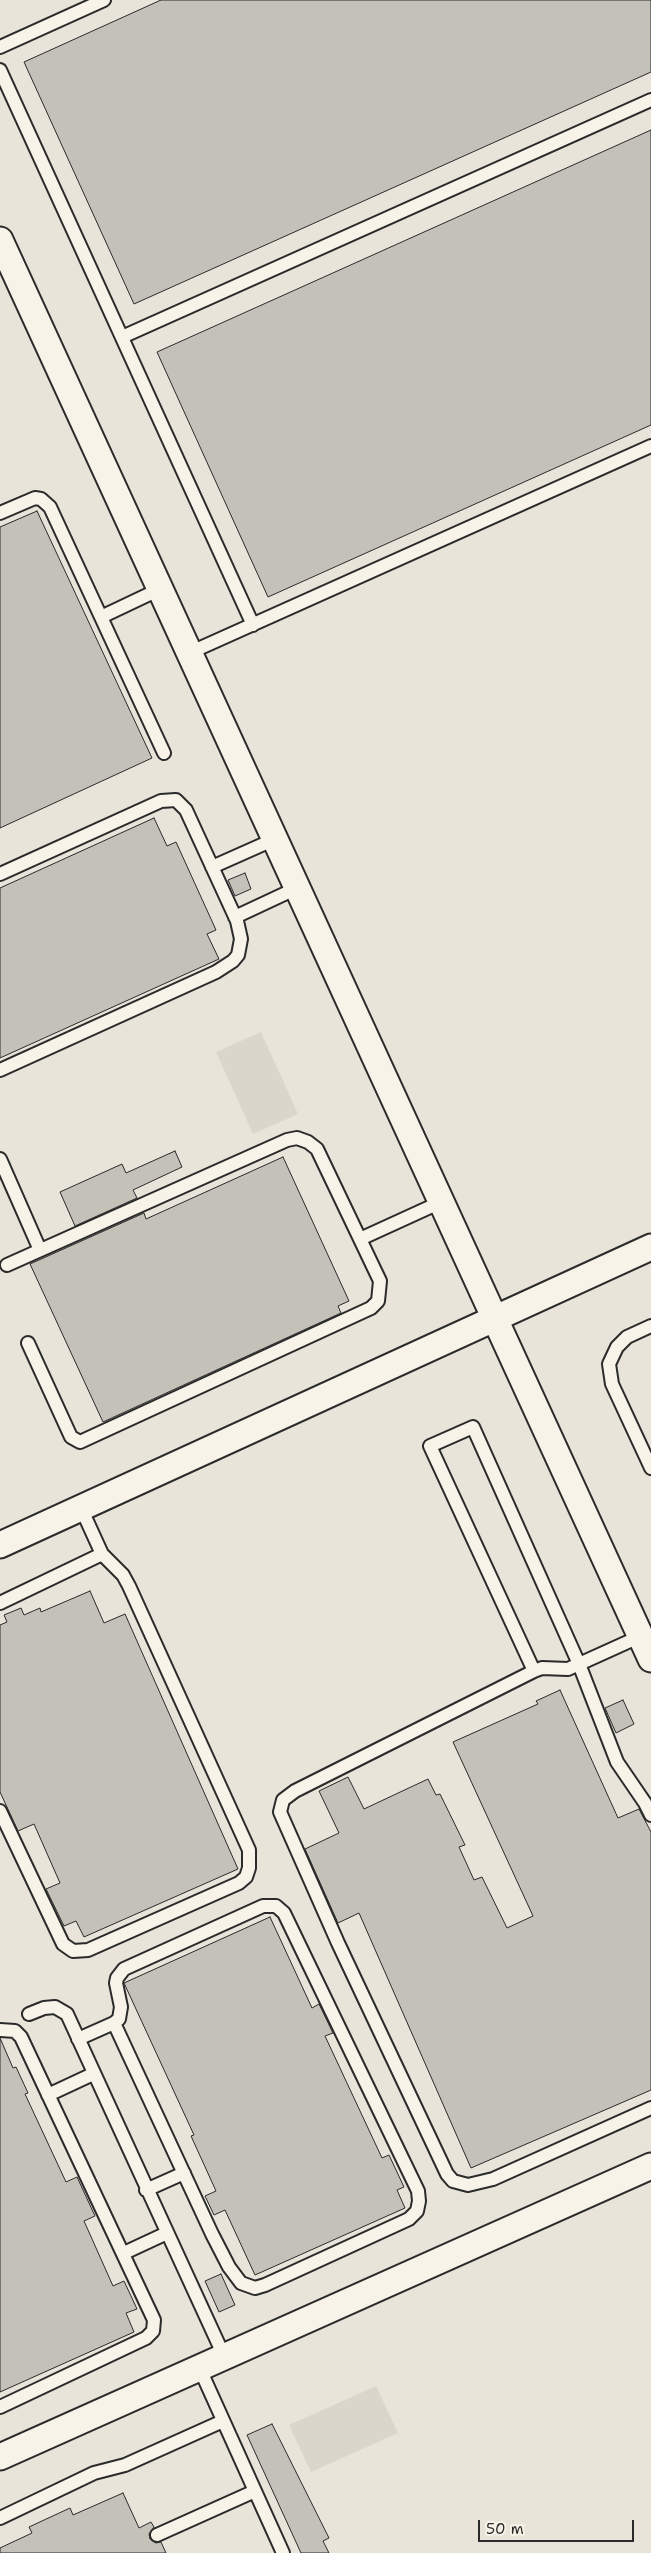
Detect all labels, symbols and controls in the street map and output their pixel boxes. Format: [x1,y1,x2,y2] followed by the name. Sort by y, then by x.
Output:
[481,2510,637,2542] scale bar
[486,2519,524,2539] text: 50 m

